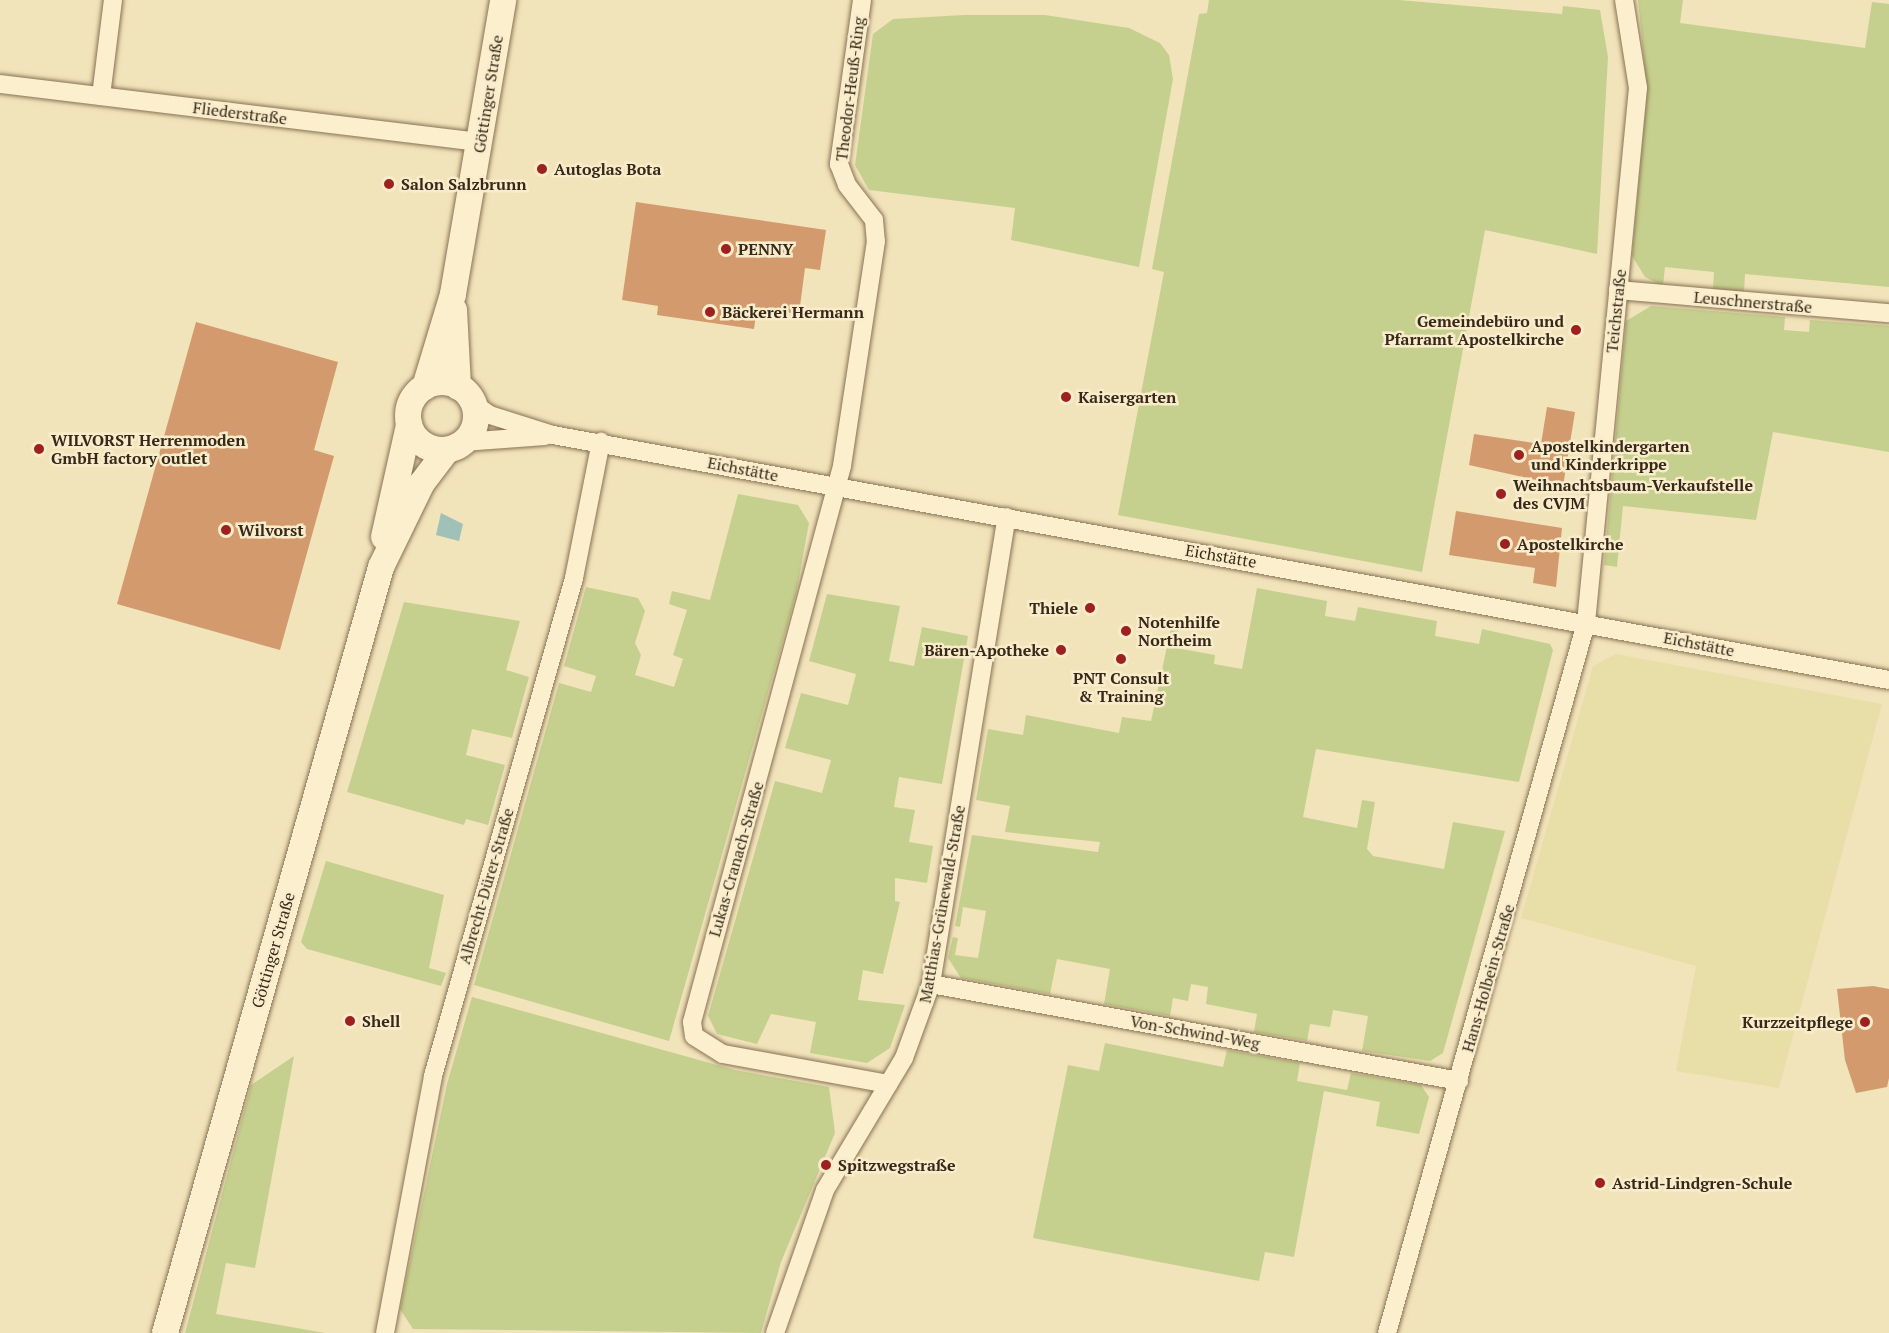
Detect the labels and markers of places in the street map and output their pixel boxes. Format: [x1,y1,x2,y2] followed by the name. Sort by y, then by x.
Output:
[554,159,661,179] place label: Autoglas Bota
[535,162,549,176] marker: Autoglas Bota
[401,174,527,194] place label: Salon Salzbrunn
[382,177,396,191] marker: Salon Salzbrunn
[738,239,793,259] place label: PENNY
[719,242,733,256] marker: PENNY
[722,302,864,322] place label: Bäckerei Hermann
[703,305,717,319] marker: Bäckerei Hermann
[1384,311,1564,349] place label: Gemeindebüro und Pfarramt Apostelkirche
[1569,323,1583,337] marker: Gemeindebüro und Pfarramt Apostelkirche
[1078,387,1176,407] place label: Kaisergarten
[1059,390,1073,404] marker: Kaisergarten
[51,430,245,468] place label: WILVORST Herrenmoden GmbH factory outlet
[1531,436,1690,474] place label: Apostelkindergarten und Kinderkrippe
[32,442,46,456] marker: WILVORST Herrenmoden GmbH factory outlet
[1512,448,1526,462] marker: Apostelkindergarten und Kinderkrippe
[1513,475,1753,513] place label: Weihnachtsbaum-Verkaufstelle des CVJM
[1494,487,1508,501] marker: Weihnachtsbaum-Verkaufstelle des CVJM
[238,520,304,540] place label: Wilvorst
[219,523,233,537] marker: Wilvorst
[1517,534,1624,554] place label: Apostelkirche
[1498,537,1512,551] marker: Apostelkirche
[1029,598,1078,618] place label: Thiele
[1083,601,1097,615] marker: Thiele
[1138,612,1220,650] place label: Notenhilfe Northeim
[1119,624,1133,638] marker: Notenhilfe Northeim
[924,640,1049,660] place label: Bären-Apotheke
[1054,643,1068,657] marker: Bären-Apotheke
[1114,652,1128,666] marker: PNT Consult & Training
[1073,668,1169,706] place label: PNT Consult & Training
[362,1011,400,1031] place label: Shell
[1742,1012,1853,1032] place label: Kurzzeitpflege
[343,1014,357,1028] marker: Shell
[1858,1015,1872,1029] marker: Kurzzeitpflege
[838,1155,956,1175] place label: Spitzwegstraße
[819,1158,833,1172] marker: Spitzwegstraße
[1612,1173,1792,1193] place label: Astrid-Lindgren-Schule
[1593,1176,1607,1190] marker: Astrid-Lindgren-Schule

